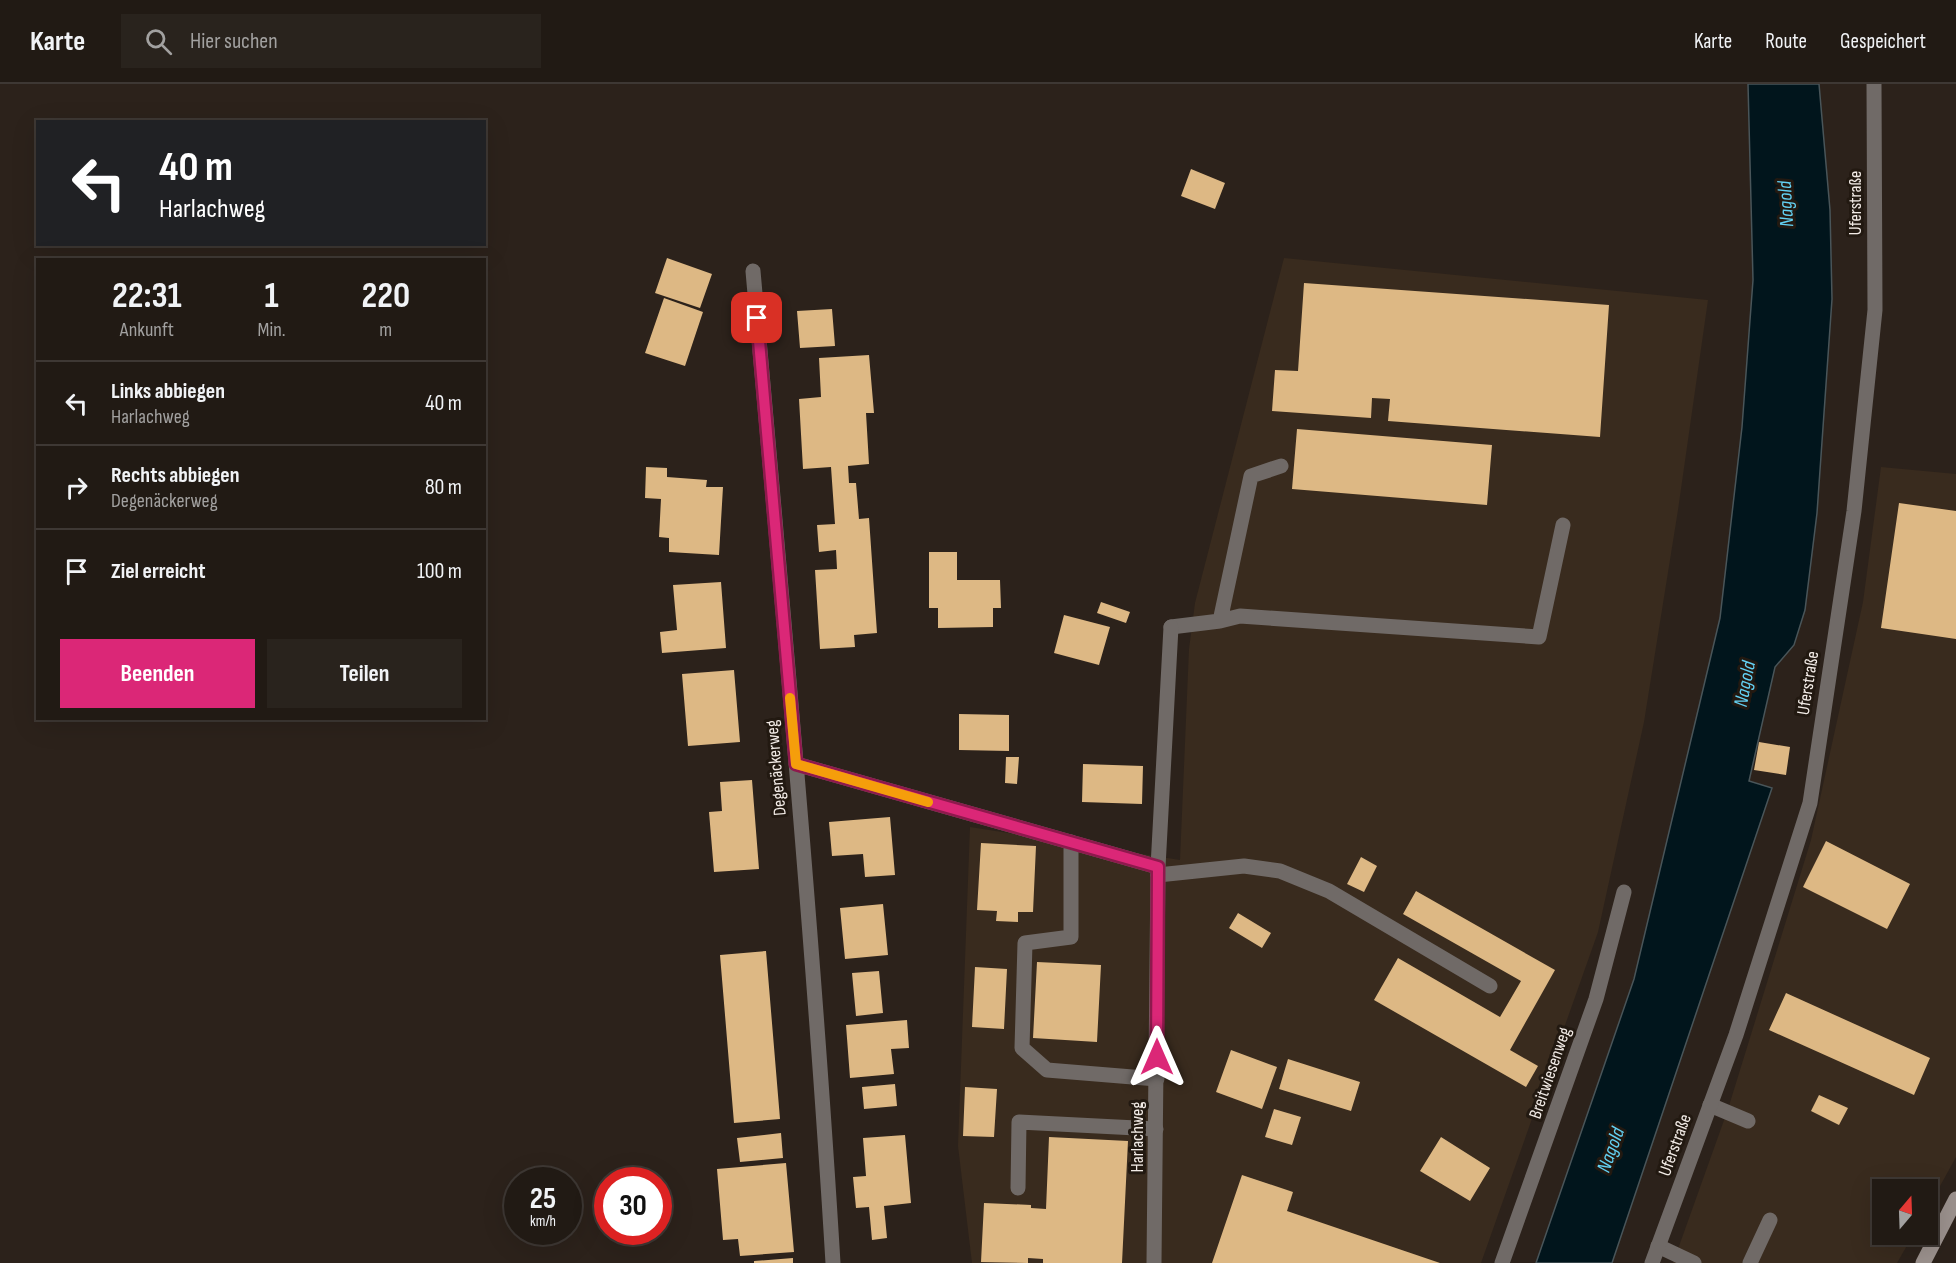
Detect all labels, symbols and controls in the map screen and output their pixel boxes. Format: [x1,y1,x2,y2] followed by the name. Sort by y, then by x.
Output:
[121,14,541,68] search box
[30,25,85,58] text: Karte
[142,25,175,58] icon: search
[190,28,278,55] text: Hier suchen
[1694,29,1732,54] text: Karte
[1765,29,1807,54] text: Route
[1840,29,1926,54] text: Gespeichert
[159,142,233,193] text: 40 m
[60,144,138,222] icon: left
[1845,171,1866,235] street label: Uferstraße
[1773,180,1799,228] water label: Nagold
[159,193,265,225] text: Harlachweg
[112,275,182,318] text: 22:31
[264,275,279,318] text: 1
[361,275,410,318] text: 220
[731,292,782,343] pin
[740,301,773,334] icon: arrive
[120,318,174,342] text: Ankunft
[258,318,286,342] text: Min.
[379,318,392,342] text: m
[111,378,225,405] text: Links abbiegen
[60,387,93,420] icon: left
[425,390,462,417] text: 40 m
[111,405,190,429] text: Harlachweg
[111,462,240,489] text: Rechts abbiegen
[60,471,93,504] icon: right
[425,474,462,501] text: 80 m
[111,489,218,513] text: Degenäckerweg
[60,555,93,588] icon: arrive
[111,558,206,585] text: Ziel erreicht
[417,558,462,585] text: 100 m
[60,639,255,708] button: Beenden
[267,639,462,708] button: Teilen
[1793,650,1823,716] street label: Uferstraße
[1729,658,1761,709] water label: Nagold
[761,719,791,817] street label: Degenäckerweg
[1525,1024,1575,1122] street label: Breitwiesenweg
[1125,1025,1189,1089] position arrow
[1127,1102,1148,1172] street label: Harlachweg
[1654,1111,1696,1179] street label: Uferstraße
[1592,1123,1630,1176] water label: Nagold
[594,1167,672,1245] speed limit sign: 30
[1872,1179,1938,1245] north arrow
[1872,1179,1938,1245] map controls
[530,1181,556,1217] text: 25
[530,1212,556,1231] text: km/h

